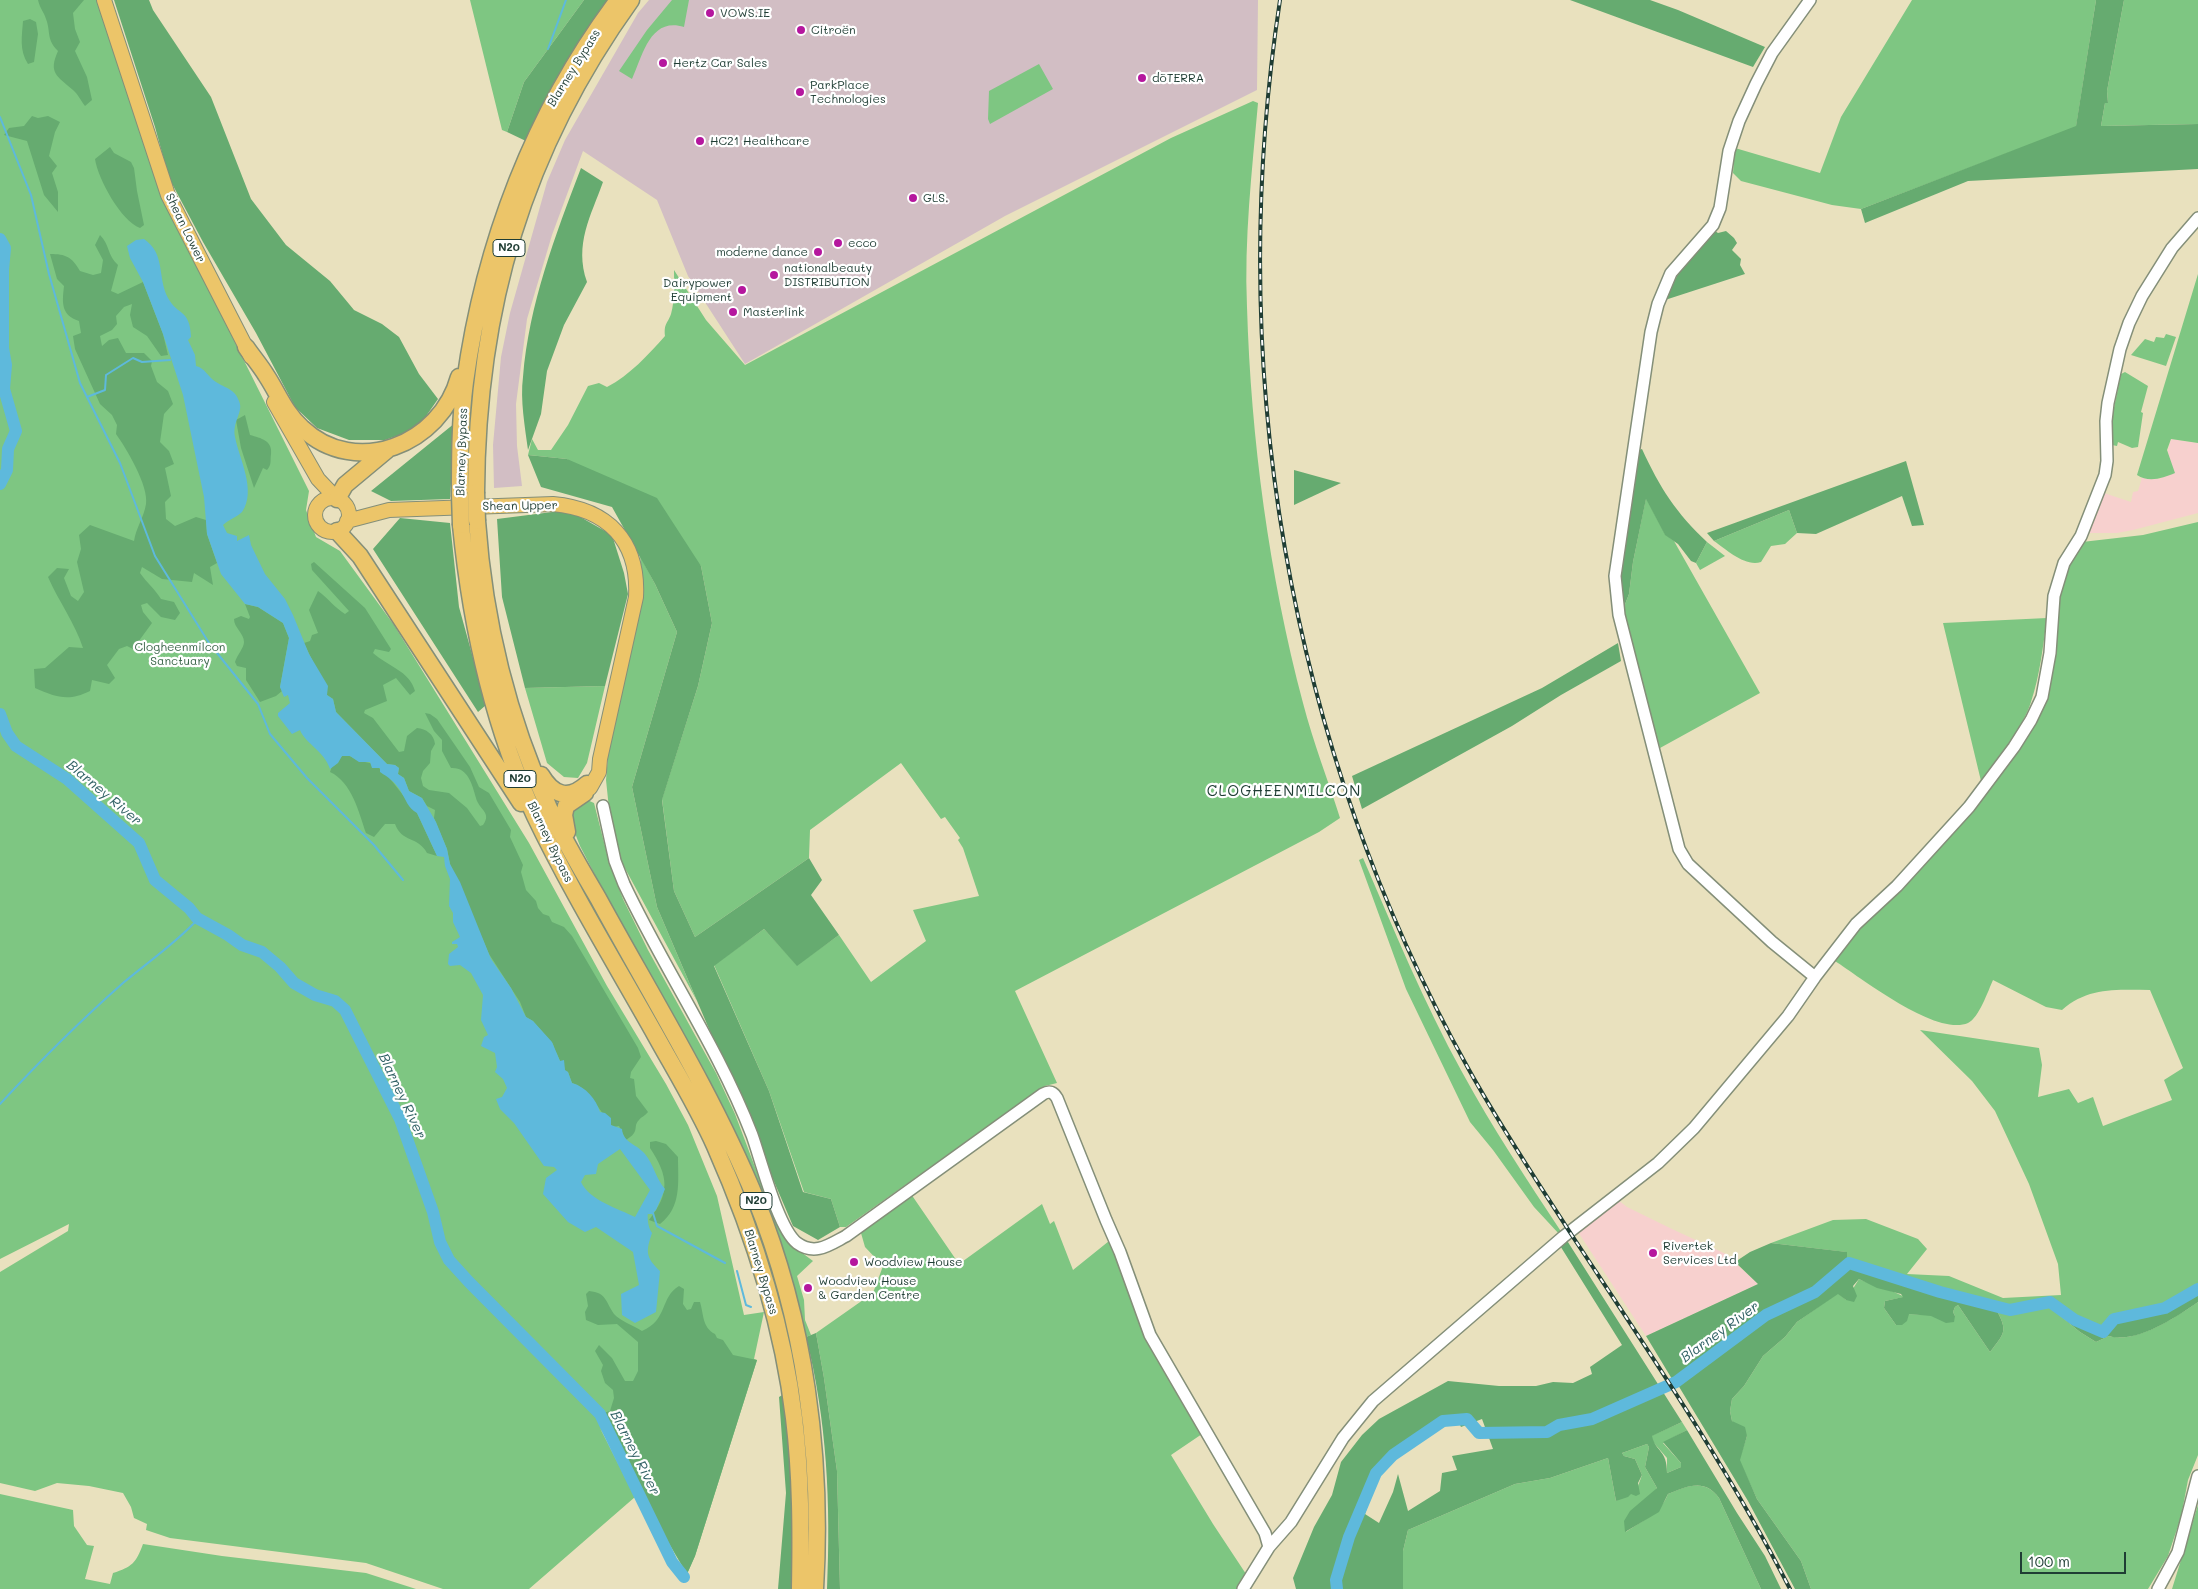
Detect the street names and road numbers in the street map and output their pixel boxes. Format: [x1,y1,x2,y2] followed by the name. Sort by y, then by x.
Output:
[544,27,604,109] street label: Blarney Bypass
[162,191,208,265] street label: Shean Lower
[493,240,525,256] road number: N20
[453,408,471,496] street label: Blarney Bypass
[482,498,558,514] street label: Shean Upper
[504,771,536,788] road number: N20
[524,799,576,885] street label: Blarney Bypass
[740,1192,772,1210] road number: N20
[741,1228,781,1316] street label: Blarney Bypass

